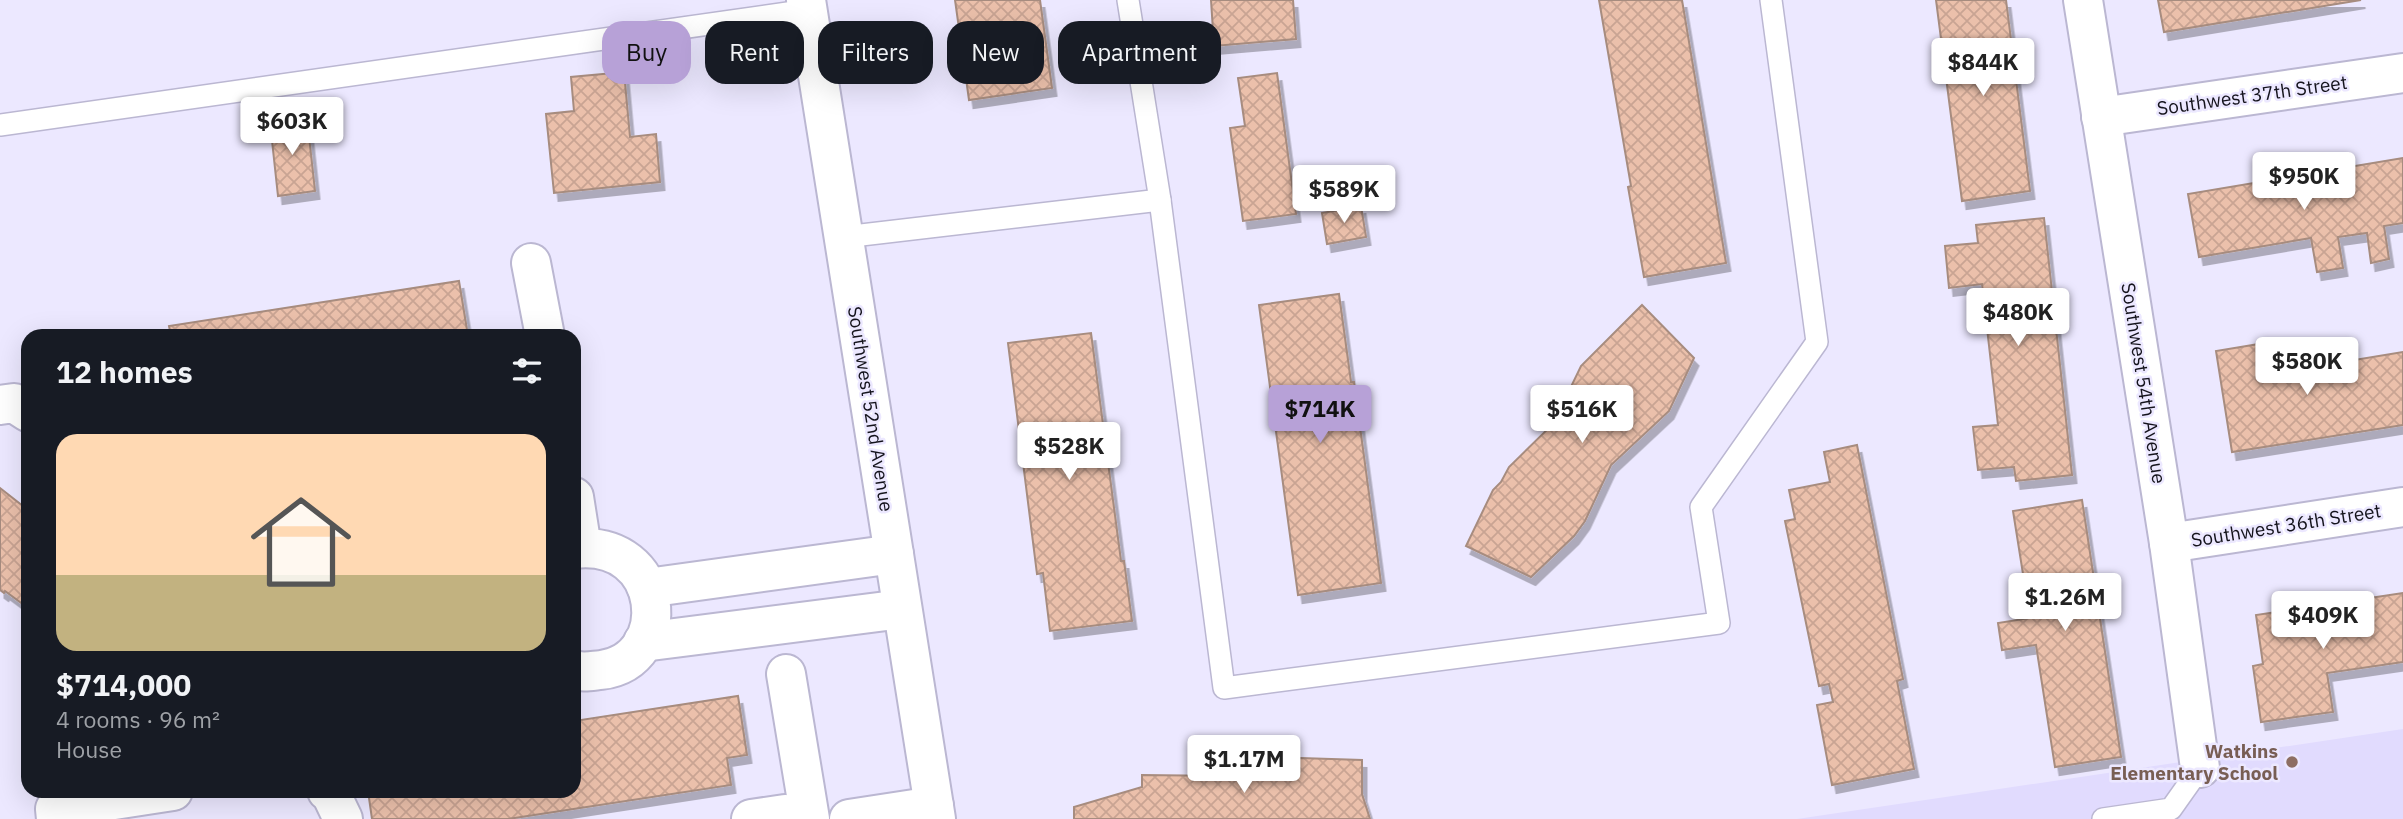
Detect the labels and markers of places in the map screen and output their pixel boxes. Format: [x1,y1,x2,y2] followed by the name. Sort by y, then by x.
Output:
[1934,38,2032,98] pin: $844K
[243,97,341,157] pin: $603K
[2255,152,2353,212] pin: $950K
[1295,166,1393,225] pin: $589K
[1969,288,2067,348] pin: $480K
[2258,338,2356,397] pin: $580K
[1271,386,1369,445] pin: $714K
[1533,386,1631,445] pin: $516K
[1020,422,1118,482] pin: $528K
[2008,574,2122,633] pin: $1.26M
[2274,592,2372,651] pin: $409K
[1187,736,1301,795] pin: $1.17M
[2110,739,2278,785] place label: Watkins Elementary School
[2284,754,2300,770] marker: Watkins Elementary School

